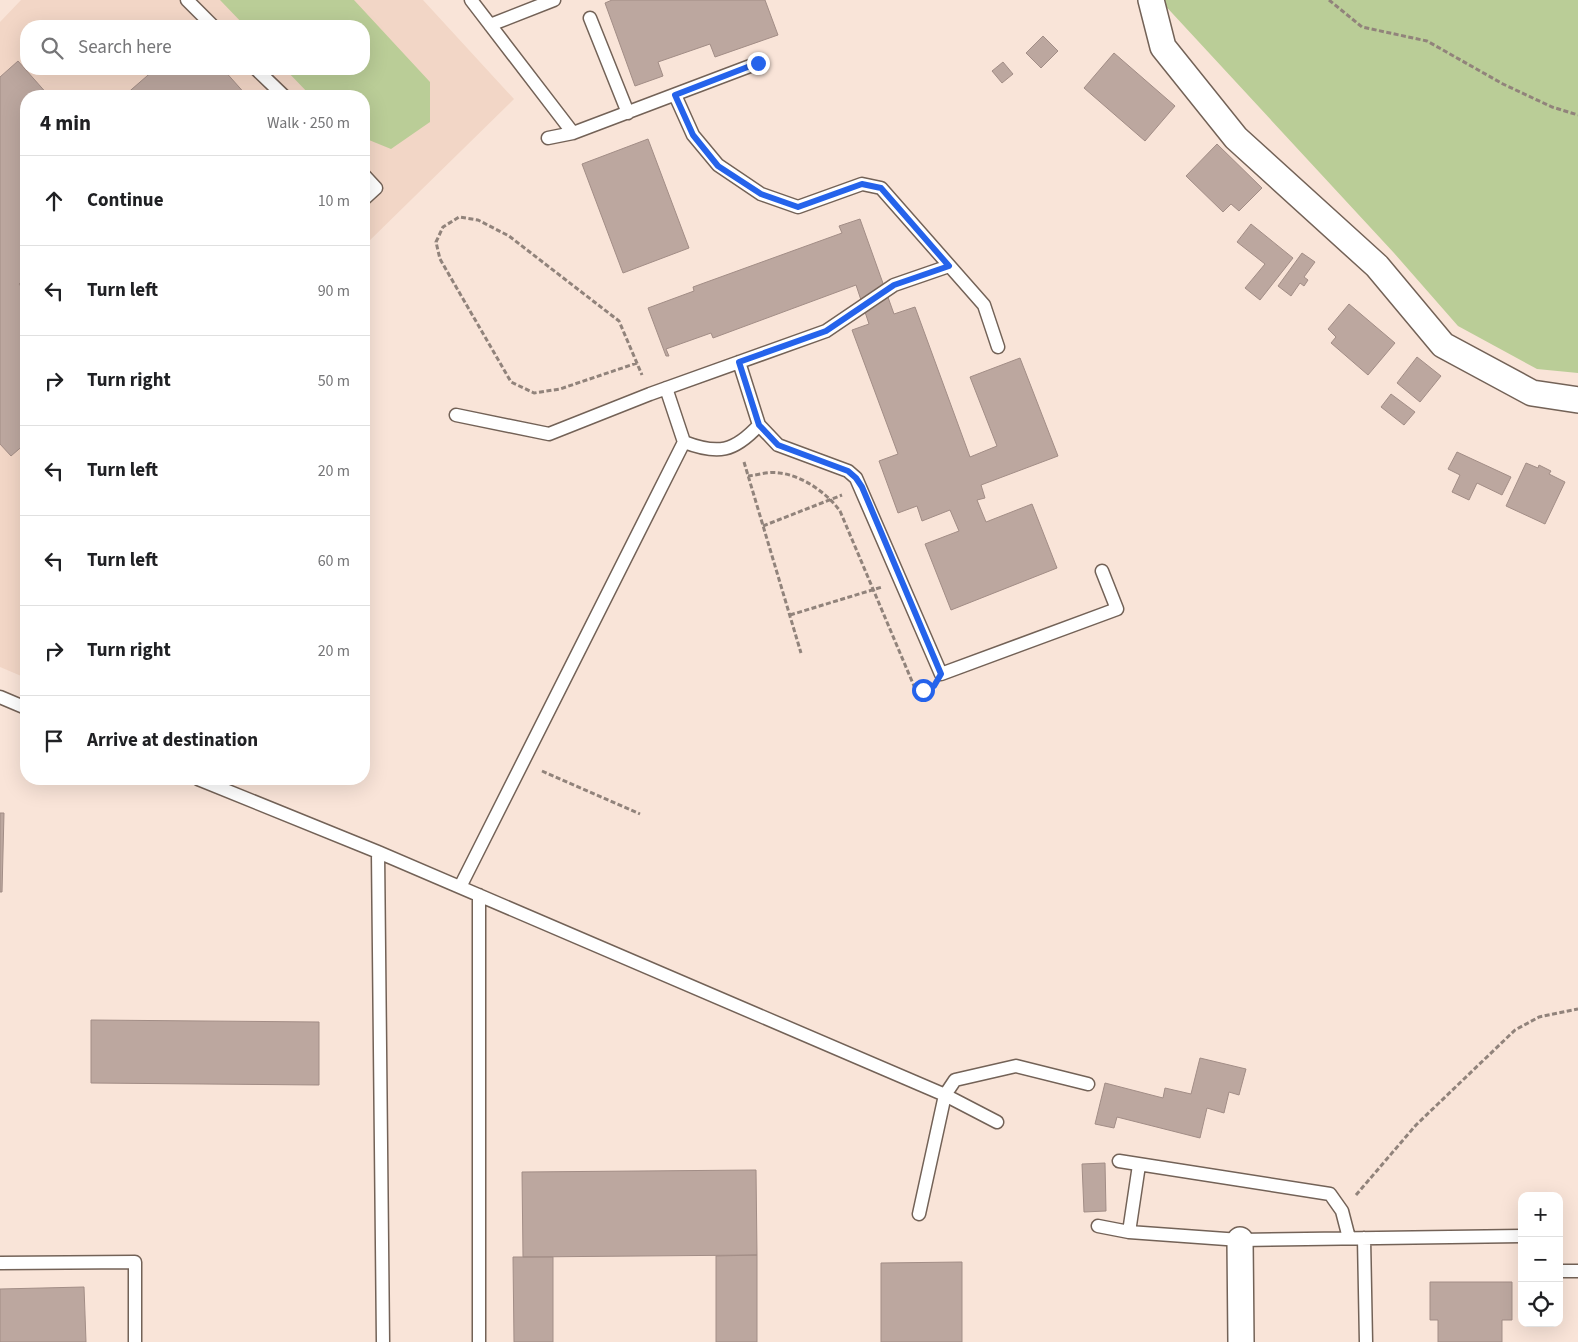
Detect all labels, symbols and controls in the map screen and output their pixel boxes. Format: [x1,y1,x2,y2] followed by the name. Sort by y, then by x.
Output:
[20,20,370,75] search box
[38,34,66,62] icon: search
[78,34,172,61] text: Search here
[747,52,770,75] route end
[40,108,91,138] text: 4 min
[267,112,350,134] text: Walk · 250 m
[40,187,68,215] icon: ahead
[87,187,164,214] text: Continue
[318,190,350,212] text: 10 m
[40,277,68,305] icon: left
[87,277,158,304] text: Turn left
[318,280,350,302] text: 90 m
[40,367,68,395] icon: right
[87,367,171,394] text: Turn right
[318,370,350,392] text: 50 m
[40,457,68,485] icon: left
[87,457,158,484] text: Turn left
[318,460,350,482] text: 20 m
[40,547,68,575] icon: left
[87,547,158,574] text: Turn left
[318,550,350,572] text: 60 m
[40,637,68,665] icon: right
[87,637,171,664] text: Turn right
[318,640,350,662] text: 20 m
[912,679,935,702] route start
[40,727,68,755] icon: arrive
[87,727,258,754] text: Arrive at destination
[1518,1192,1563,1327] map controls
[1518,1192,1563,1237] button: +
[1518,1237,1563,1282] button: −
[1518,1282,1563,1327] button: locate

